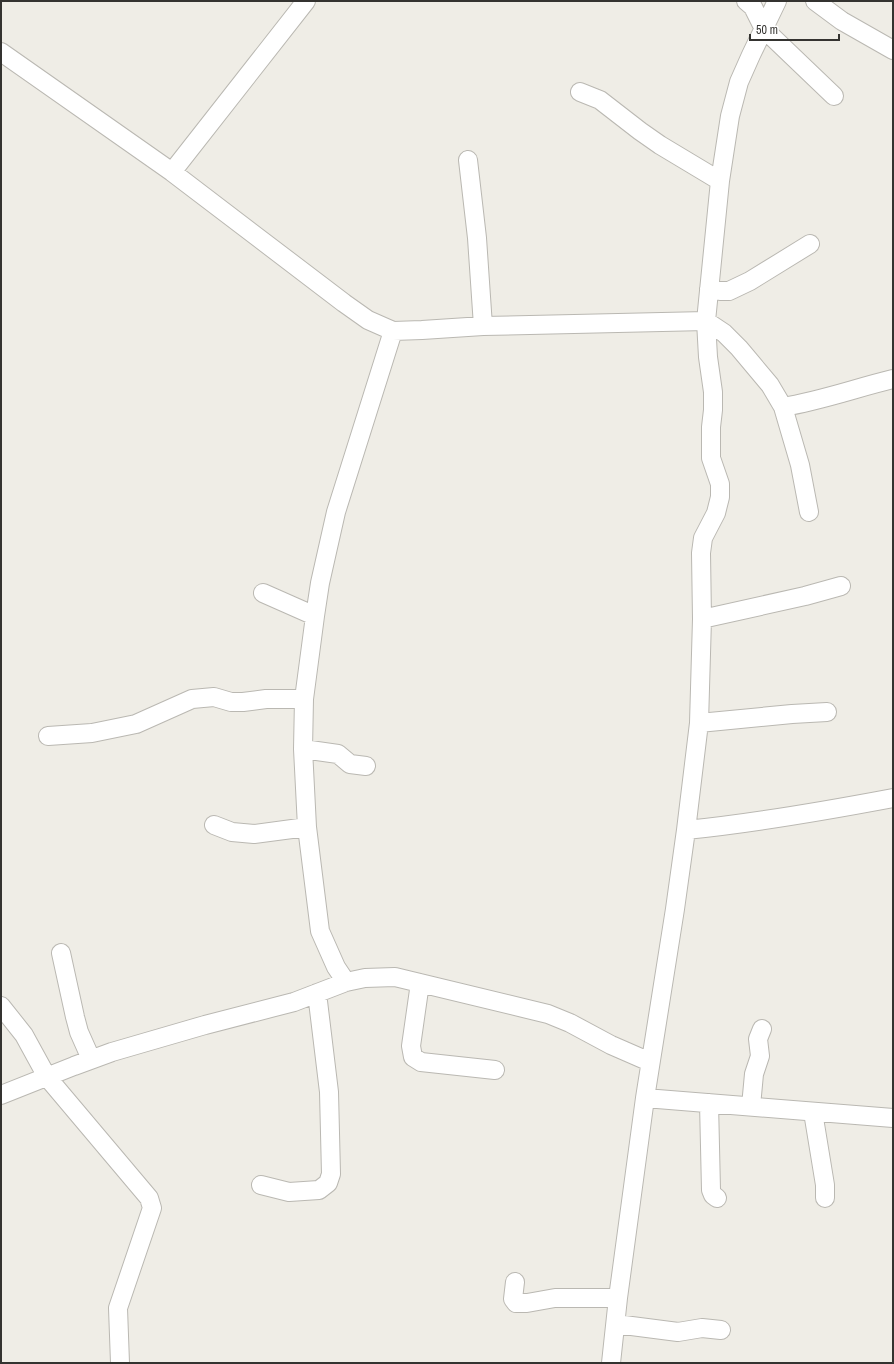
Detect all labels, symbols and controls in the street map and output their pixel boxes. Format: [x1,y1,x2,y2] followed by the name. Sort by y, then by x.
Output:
[750,16,839,42] scale bar
[756,22,778,38] text: 50 m

